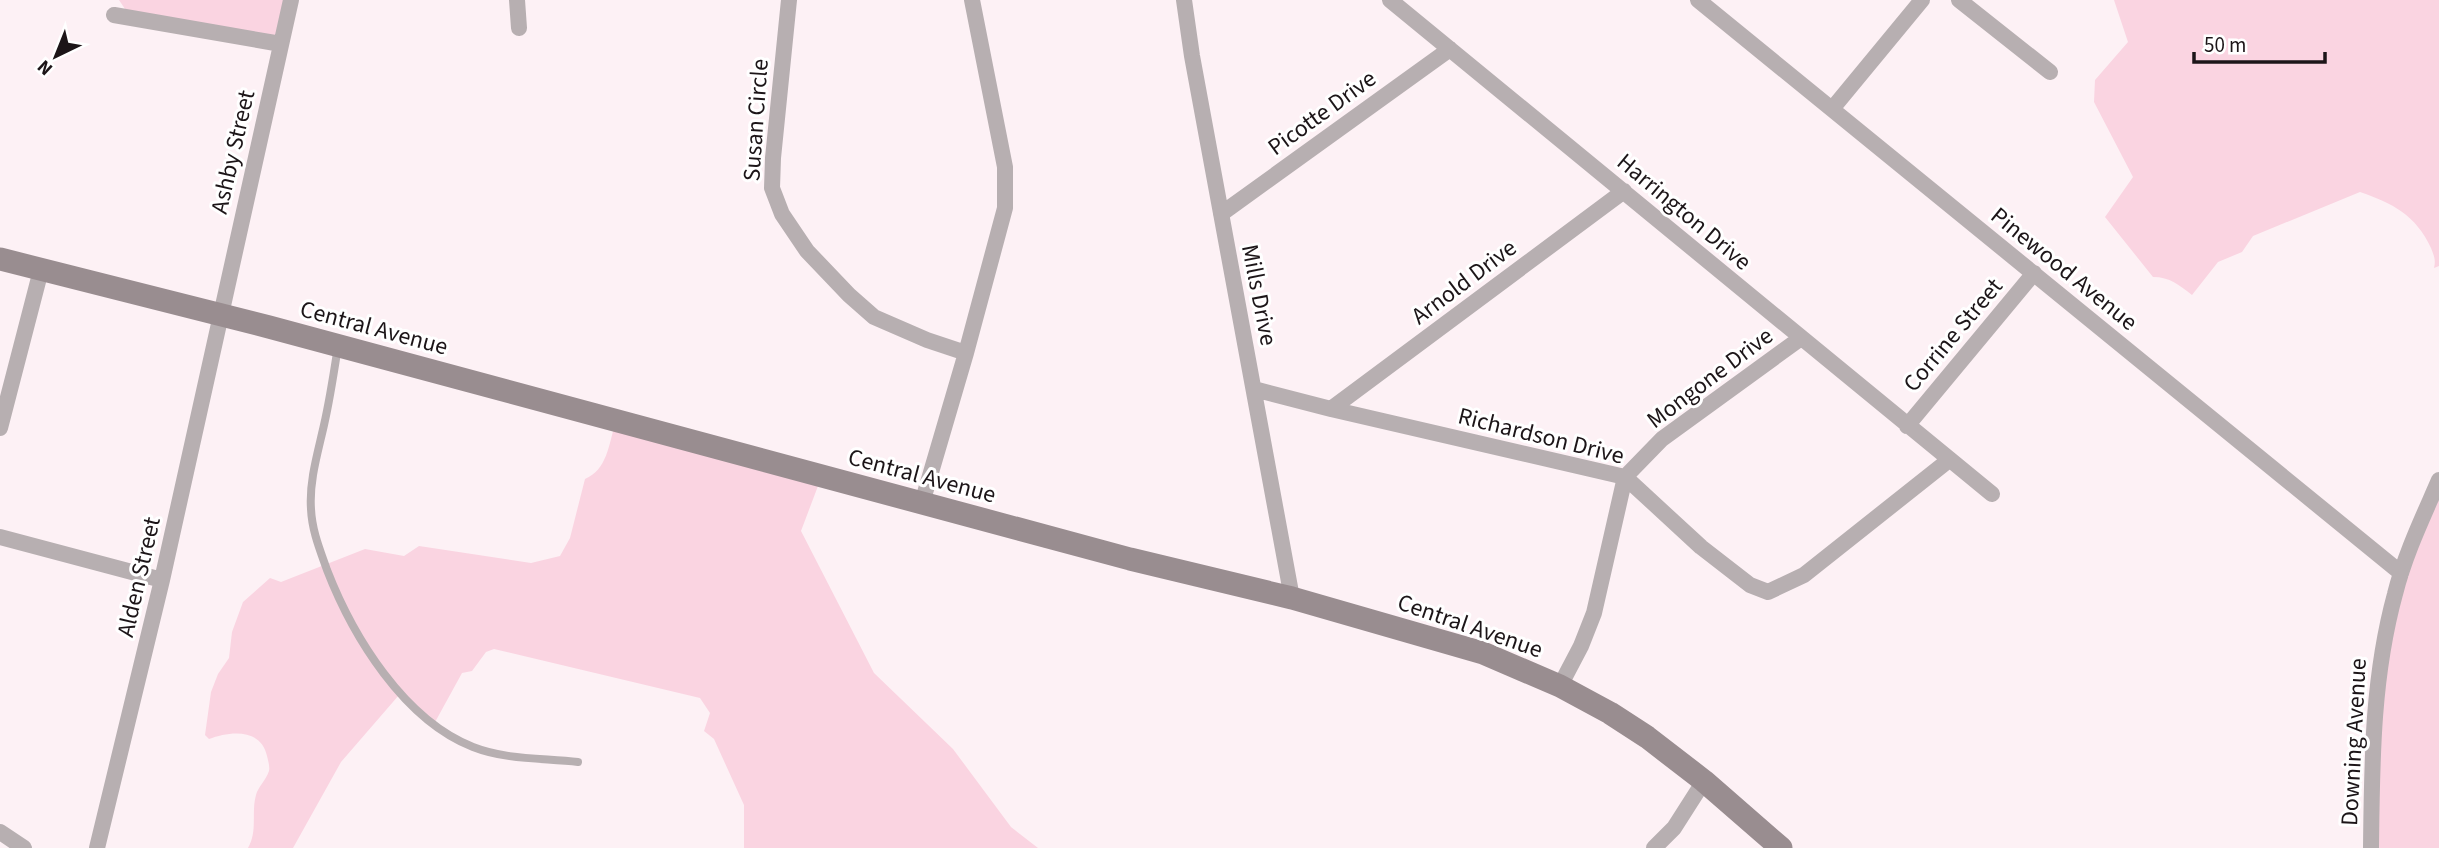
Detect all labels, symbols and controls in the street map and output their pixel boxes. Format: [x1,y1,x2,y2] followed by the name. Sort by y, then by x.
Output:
[21,21,91,91] north arrow
[2194,21,2325,65] scale bar
[2204,30,2246,60] text: 50 m
[32,53,59,82] text: N
[734,58,778,182] street label: Susan Circle
[1260,62,1384,164] street label: Picotte Drive
[202,87,264,217] street label: Ashby Street
[1609,145,1759,279] street label: Harrington Drive
[1983,199,2145,339] street label: Pinewood Avenue
[1404,231,1524,333] street label: Arnold Drive
[1232,241,1286,349] street label: Mills Drive
[1895,270,2011,400] street label: Corrine Street
[296,291,452,365] street label: Central Avenue
[1639,319,1781,437] street label: Mongone Drive
[1454,398,1628,474] street label: Richardson Drive
[844,439,1000,513] street label: Central Avenue
[108,513,170,641] street label: Alden Street
[1393,585,1547,667] street label: Central Avenue
[2332,657,2376,827] street label: Downing Avenue

